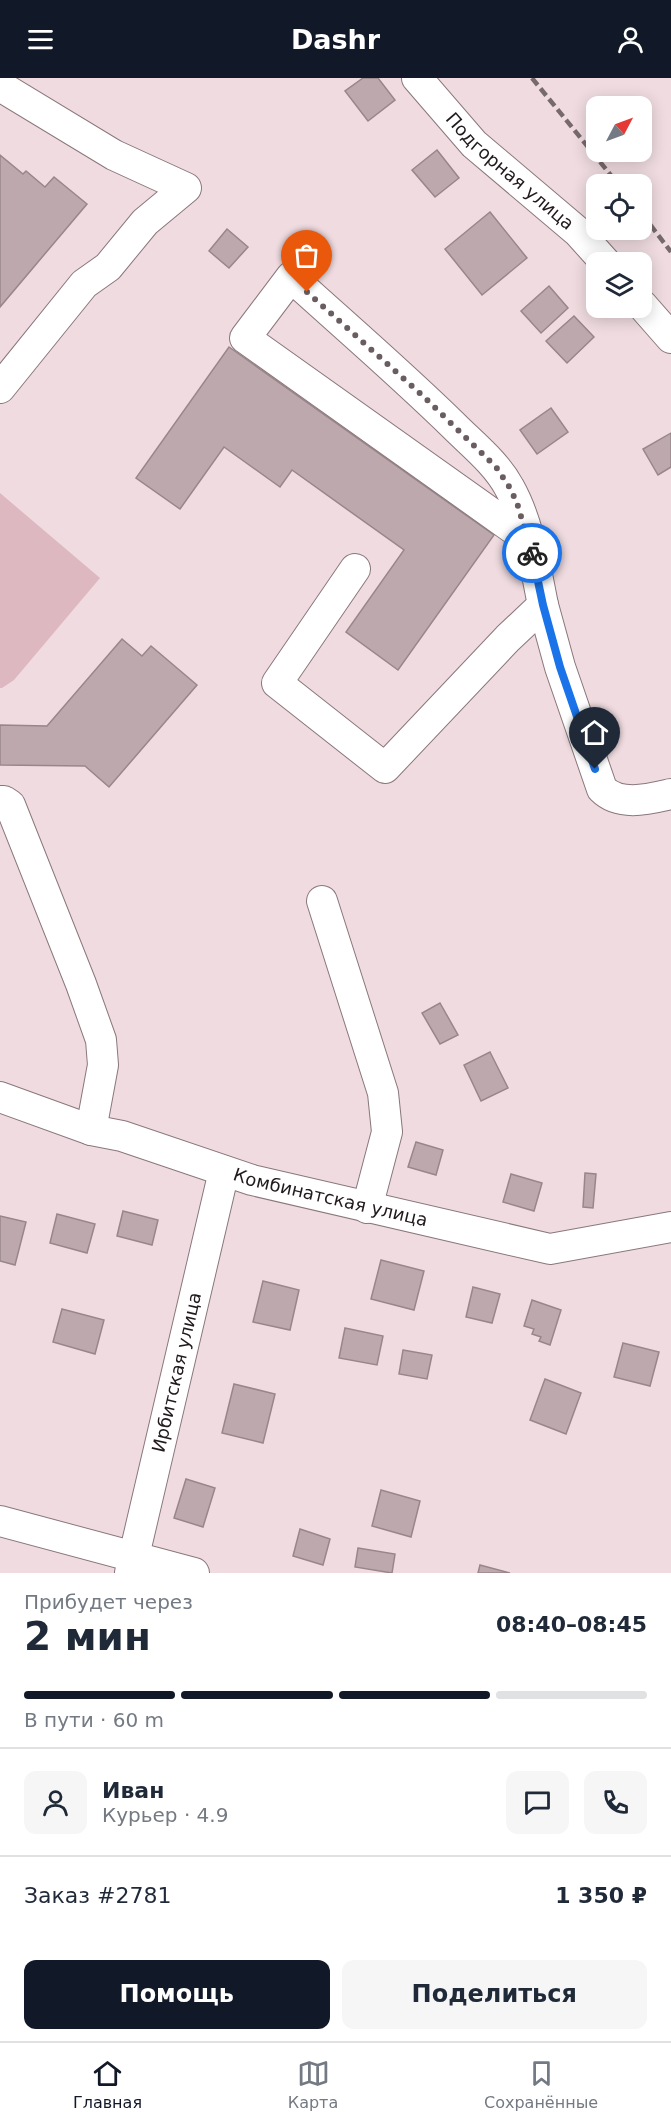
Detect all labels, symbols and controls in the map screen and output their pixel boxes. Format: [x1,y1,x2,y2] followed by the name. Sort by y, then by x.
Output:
[24,23,57,56] icon: menu
[614,23,647,56] icon: person
[291,24,380,55] text: Dashr
[586,96,652,162] north arrow
[586,96,652,318] map controls
[442,108,578,234] street label: Подгорная улица
[586,174,652,240] button: locate
[281,230,332,292] pin
[290,239,323,272] icon: bag
[586,252,652,318] button: layers
[502,523,562,583] courier
[516,537,549,570] icon: bike
[569,707,620,769] pin
[578,716,611,749] icon: home
[231,1163,430,1230] street label: Комбинатская улица
[148,1290,205,1454] street label: Ирбитская улица
[24,1590,193,1614] text: Прибудет через
[496,1612,647,1637] text: 08:40–08:45
[24,1614,151,1659] text: 2 мин
[24,1708,164,1732] text: В пути · 60 m
[24,1771,87,1834] button: person
[506,1771,569,1834] button: chat
[584,1771,647,1834] button: phone
[102,1778,164,1803] text: Иван
[102,1803,228,1827] text: Курьер · 4.9
[24,1883,171,1908] text: Заказ #2781
[555,1883,647,1908] text: 1 350 ₽
[24,1960,330,2029] button: Помощь
[342,1960,647,2029] button: Поделиться
[73,2057,142,2112] tab: Главная
[288,2057,338,2112] tab: Карта
[484,2057,598,2112] tab: Сохранённые

